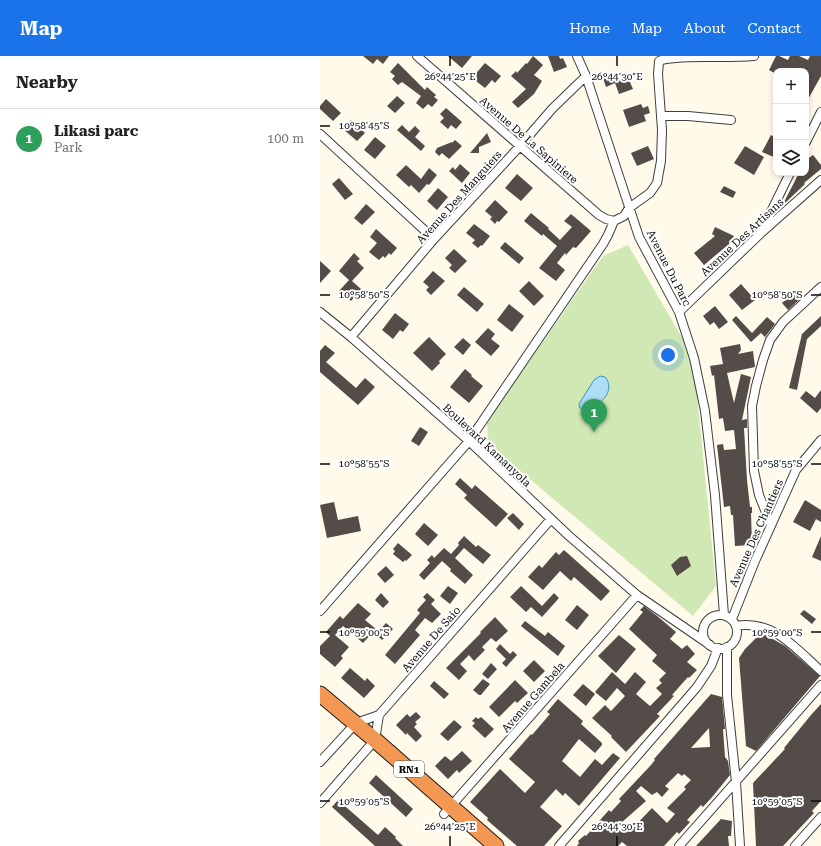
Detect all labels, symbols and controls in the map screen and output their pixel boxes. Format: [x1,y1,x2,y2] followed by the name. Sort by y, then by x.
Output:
[20,17,62,40] text: Map
[569,20,610,36] text: Home
[632,20,662,36] text: Map
[684,20,726,36] text: About
[748,20,801,36] text: Contact
[773,68,809,176] map controls
[773,68,809,104] button: +
[424,71,476,82] text: 26°44'25"E
[591,71,643,82] text: 26°44'30"E
[16,72,78,92] text: Nearby
[477,94,580,187] street label: Avenue De La Sapiniere
[773,104,809,140] button: −
[339,120,389,131] text: 10°58'45"S
[54,122,138,140] text: Likasi parc
[25,131,33,146] text: 1
[267,131,304,146] text: 100 m
[54,140,83,155] text: Park
[773,140,809,176] button: layers
[414,148,505,247] street label: Avenue Des Manguiers
[698,196,786,279] street label: Avenue Des Artisans
[644,228,693,308] street label: Avenue Du Parc
[339,289,389,300] text: 10°58'50"S
[752,289,802,300] text: 10°58'50"S
[658,345,678,365] your location
[581,399,607,432] pin: 1
[440,401,533,490] street label: Boulevard Kamanyola
[339,458,389,469] text: 10°58'55"S
[752,458,802,469] text: 10°58'55"S
[727,477,786,589] street label: Avenue Des Chantiers
[399,604,464,675] street label: Avenue De Saio
[339,627,389,638] text: 10°59'00"S
[752,627,802,638] text: 10°59'00"S
[499,659,568,735] street label: Avenue Gambela
[394,761,424,777] road number: RN1
[339,796,389,807] text: 10°59'05"S
[752,796,802,807] text: 10°59'05"S
[424,821,476,832] text: 26°44'25"E
[591,821,643,832] text: 26°44'30"E

